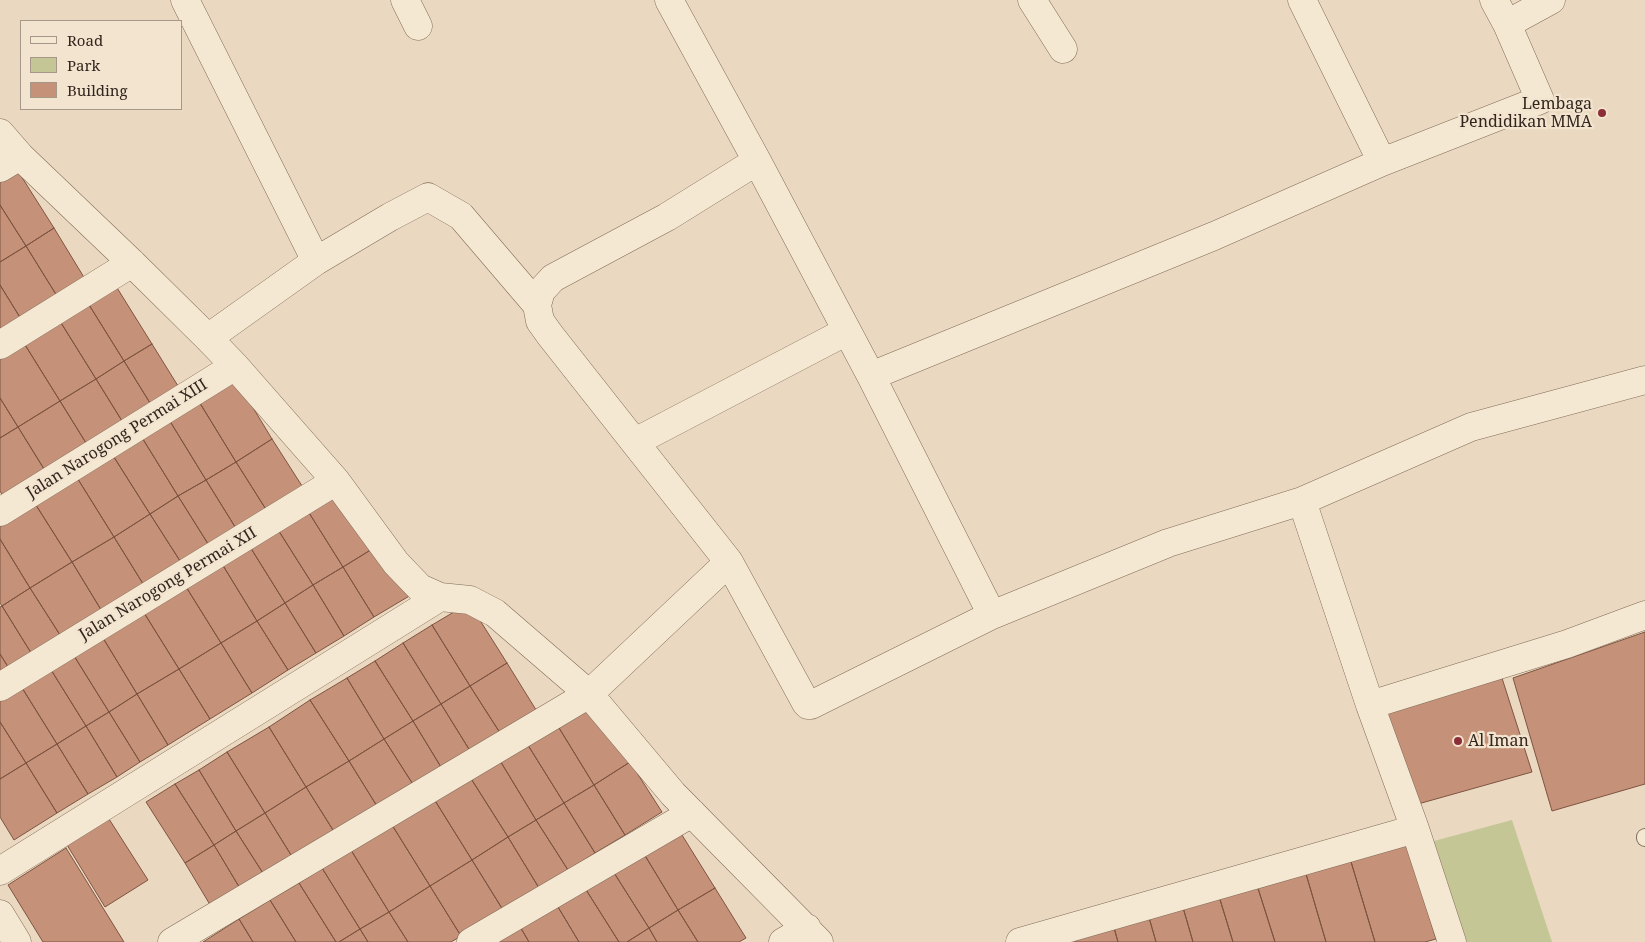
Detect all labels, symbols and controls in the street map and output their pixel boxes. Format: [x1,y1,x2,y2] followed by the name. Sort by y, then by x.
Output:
[20,20,182,110] legend
[67,30,103,50] text: Road
[67,55,100,75] text: Park
[67,80,128,100] text: Building
[1459,94,1592,132] place label: Lembaga Pendidikan MMA
[1596,107,1608,119] marker: Lembaga Pendidikan MMA
[23,375,211,503] street label: Jalan Narogong Permai XIII
[76,523,260,645] street label: Jalan Narogong Permai XII
[1468,731,1529,751] place label: Al Iman
[1452,735,1464,747] marker: Al Iman

